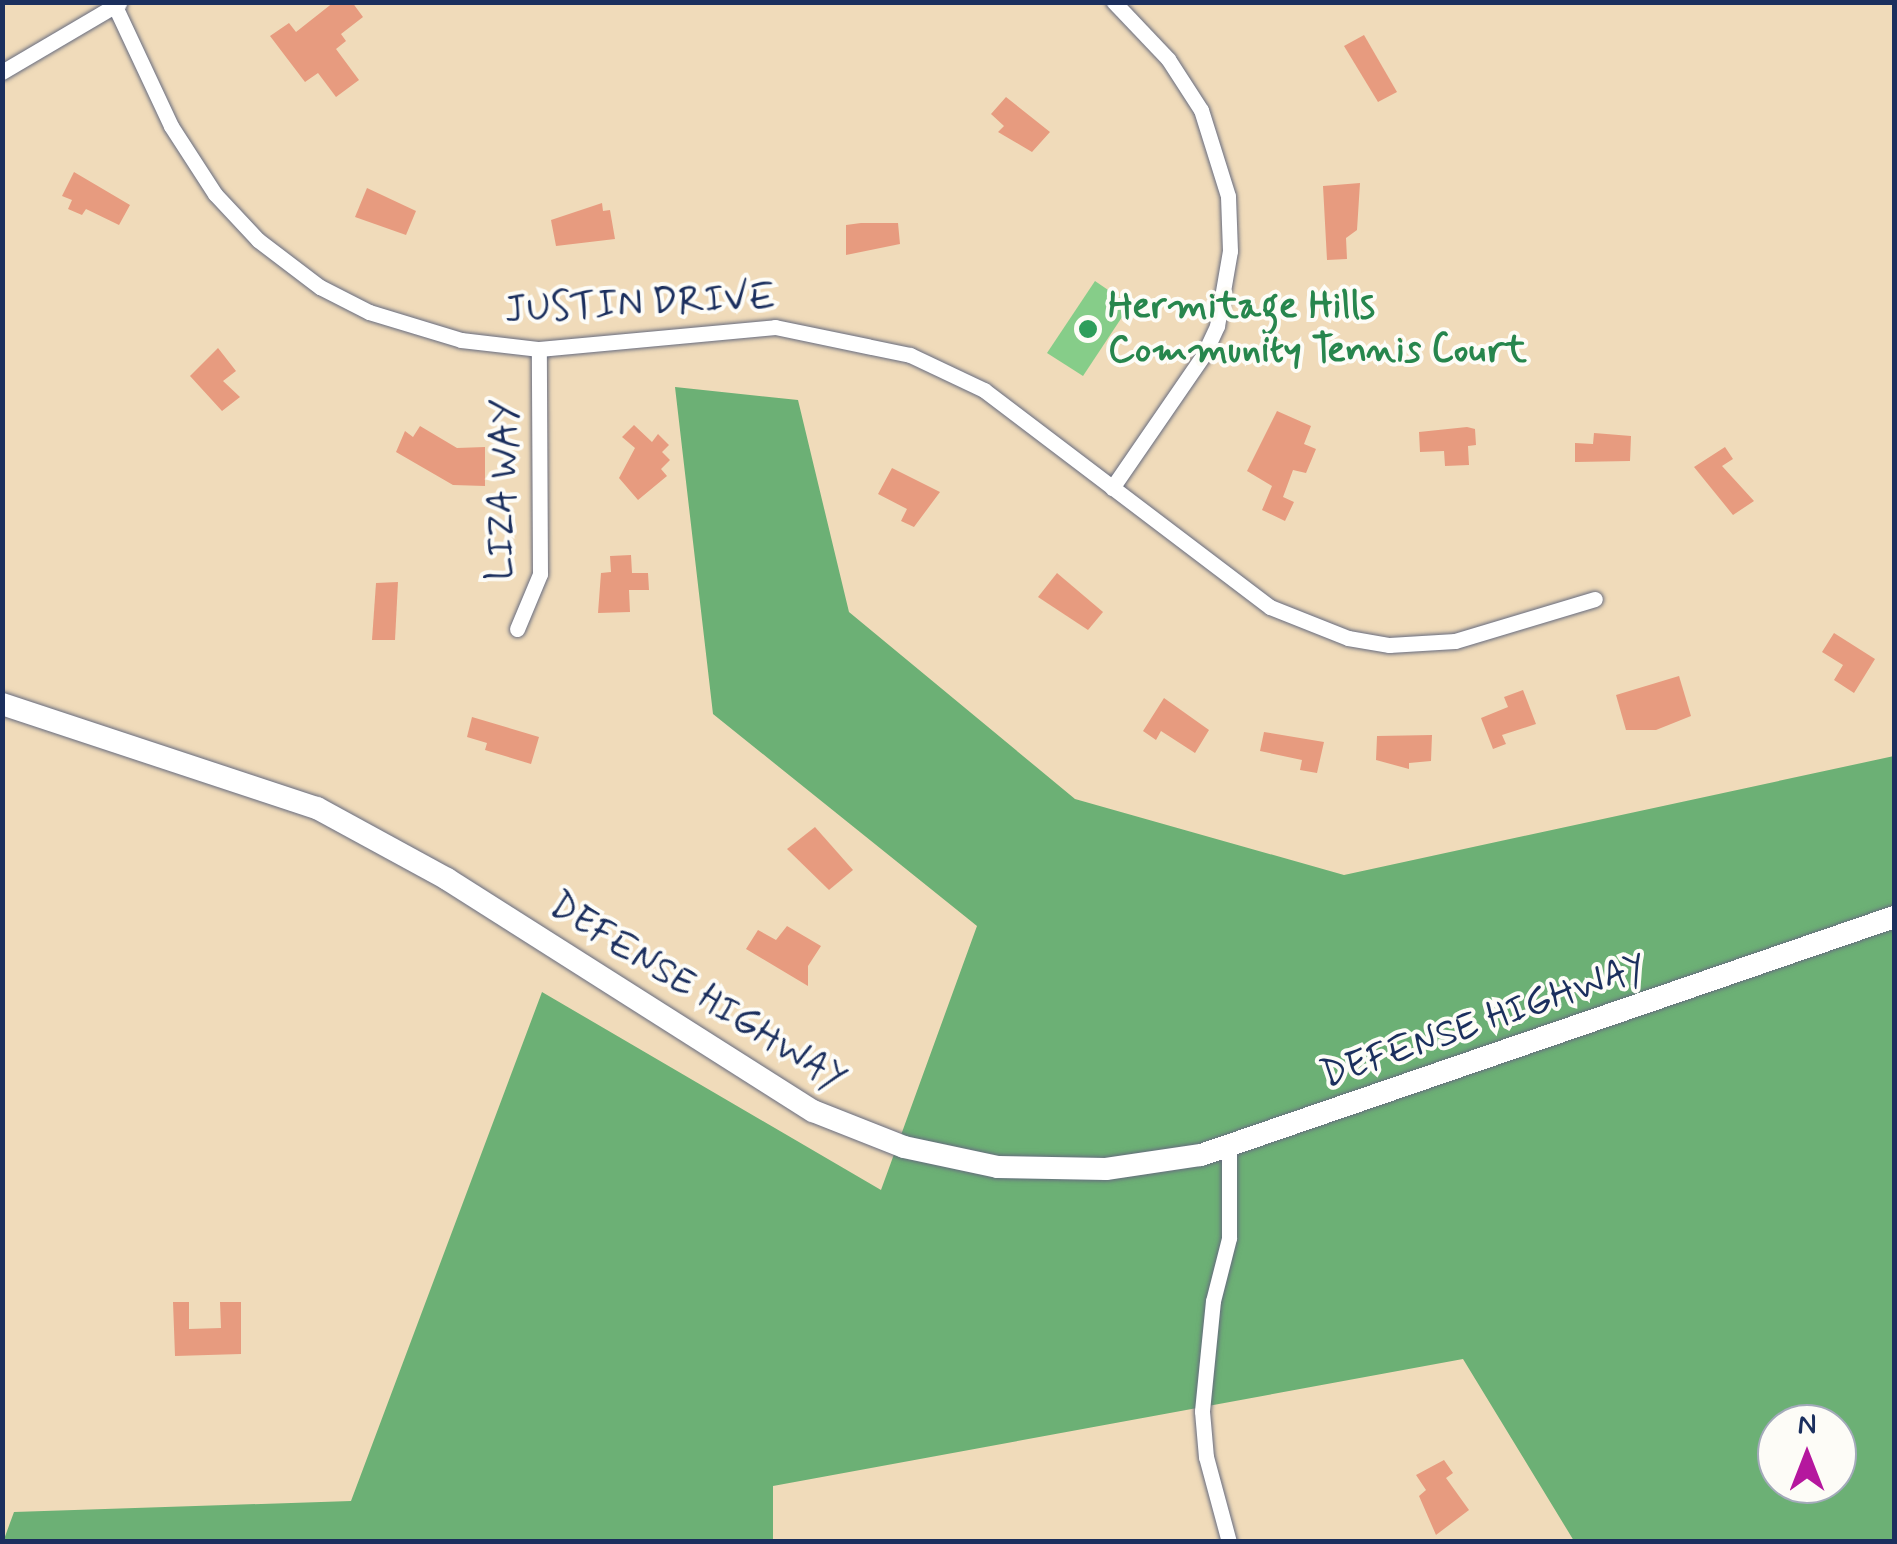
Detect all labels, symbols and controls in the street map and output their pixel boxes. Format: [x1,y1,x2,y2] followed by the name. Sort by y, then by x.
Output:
[503,274,777,334] street label: JUSTIN DRIVE
[1108,284,1523,373] place label: Hermitage Hills Community Tennis Court
[1077,318,1099,340] marker: Hermitage Hills Community Tennis Court
[478,399,530,581] street label: LIZA WAY
[537,882,857,1104] street label: DEFENSE HIGHWAY
[1312,944,1656,1100] street label: DEFENSE HIGHWAY
[1757,1404,1857,1504] north arrow
[1798,1407,1816,1444] text: N

